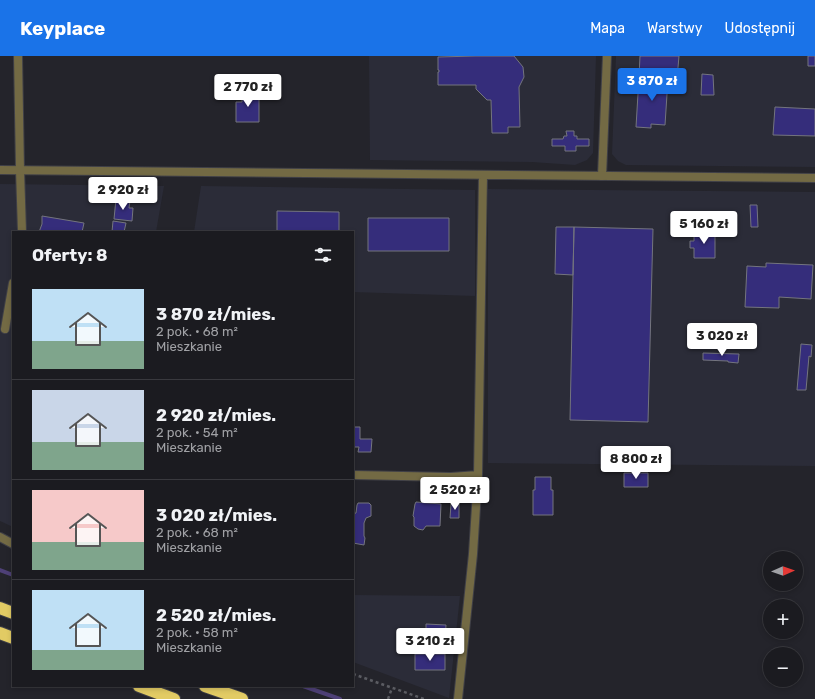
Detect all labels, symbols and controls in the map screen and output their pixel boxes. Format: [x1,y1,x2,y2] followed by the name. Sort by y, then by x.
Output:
[20,17,105,40] text: Keyplace
[590,20,625,37] text: Mapa
[647,20,703,37] text: Warstwy
[725,20,795,37] text: Udostępnij
[611,68,693,102] pin: 3 870 zł
[627,73,677,88] text: 3 870 zł
[207,74,289,108] pin: 2 770 zł
[223,79,273,94] text: 2 770 zł
[82,177,164,211] pin: 2 920 zł
[97,182,149,197] text: 2 920 zł
[663,211,745,245] pin: 5 160 zł
[679,216,729,231] text: 5 160 zł
[312,244,334,266] icon: filters
[32,245,108,265] text: Oferty: 8
[156,304,276,324] text: 3 870 zł/mies.
[64,305,112,353] icon: home
[681,323,763,357] pin: 3 020 zł
[156,324,238,339] text: 2 pok. · 68 m²
[696,328,748,343] text: 3 020 zł
[156,339,222,354] text: Mieszkanie
[156,405,276,425] text: 2 920 zł/mies.
[64,406,112,454] icon: home
[156,425,238,440] text: 2 pok. · 54 m²
[156,440,222,455] text: Mieszkanie
[595,446,677,480] pin: 8 800 zł
[610,451,662,466] text: 8 800 zł
[414,477,496,511] pin: 2 520 zł
[429,482,481,497] text: 2 520 zł
[156,505,277,525] text: 3 020 zł/mies.
[64,506,112,554] icon: home
[156,525,238,540] text: 2 pok. · 68 m²
[156,540,222,555] text: Mieszkanie
[763,551,803,591] north arrow
[763,551,803,687] map controls
[763,599,803,639] button: +
[156,605,276,625] text: 2 520 zł/mies.
[64,606,112,654] icon: home
[156,625,238,640] text: 2 pok. · 58 m²
[389,628,471,662] pin: 3 210 zł
[405,633,455,648] text: 3 210 zł
[156,640,222,655] text: Mieszkanie
[763,647,803,687] button: −

